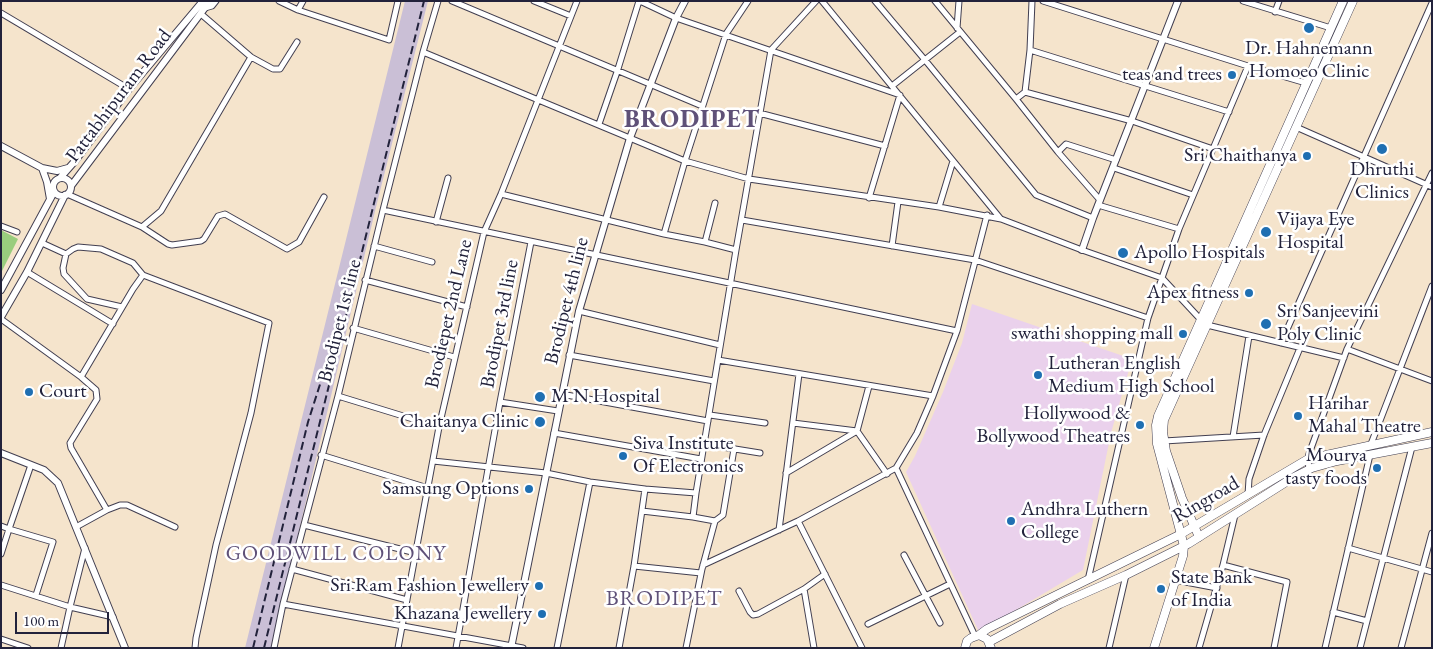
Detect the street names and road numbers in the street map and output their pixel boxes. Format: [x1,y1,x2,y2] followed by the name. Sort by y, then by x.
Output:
[61,25,177,167] street label: Pattabhipuram Road
[540,235,594,367] street label: Brodipet 4th line
[420,237,478,391] street label: Brodiepet 2nd Lane
[313,257,367,385] street label: Brodipet 1st line
[476,258,524,390] street label: Brodipet 3rd line
[1169,471,1243,529] street label: Ringroad

